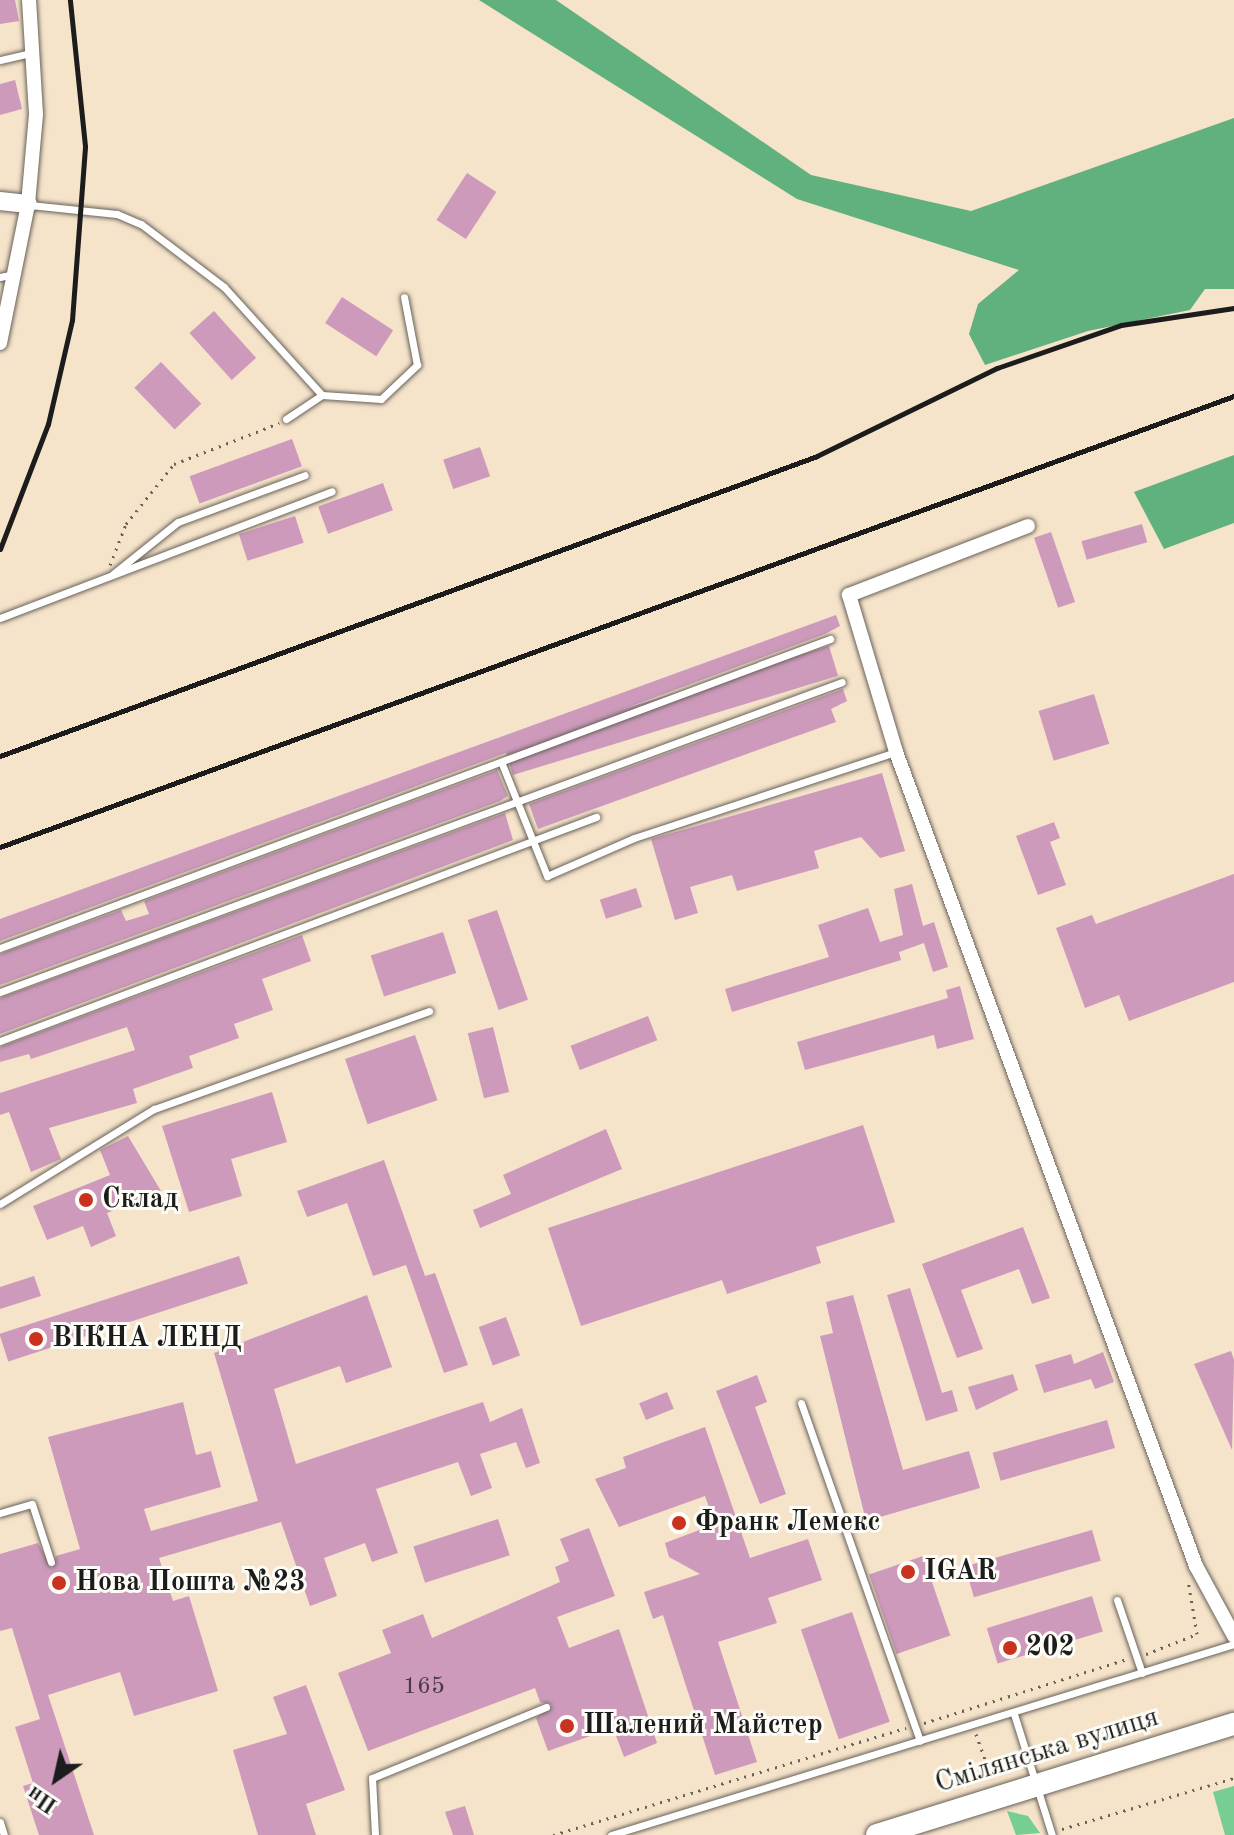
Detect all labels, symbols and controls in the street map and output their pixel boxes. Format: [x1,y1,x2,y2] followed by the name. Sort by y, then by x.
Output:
[102,1183,179,1217] place label: Склад
[77,1191,95,1209] marker: Склад
[52,1322,242,1356] place label: ВІКНА ЛЕНД
[27,1330,45,1348] marker: ВІКНА ЛЕНД
[695,1506,881,1540] place label: Франк Лемекс
[670,1514,688,1532] marker: Франк Лемекс
[924,1555,997,1589] place label: IGAR
[899,1563,917,1581] marker: IGAR
[75,1566,305,1600] place label: Нова Пошта №23
[50,1574,68,1592] marker: Нова Пошта №23
[1026,1631,1075,1665] place label: 202
[1001,1639,1019,1657] marker: 202
[403,1674,445,1702] house number: 165
[931,1701,1163,1801] street label: Смілянська вулиця
[583,1709,823,1743] place label: Шалений Майстер
[558,1717,576,1735] marker: Шалений Майстер
[16,1739,96,1819] north arrow
[24,1781,61,1817] text: Пн

